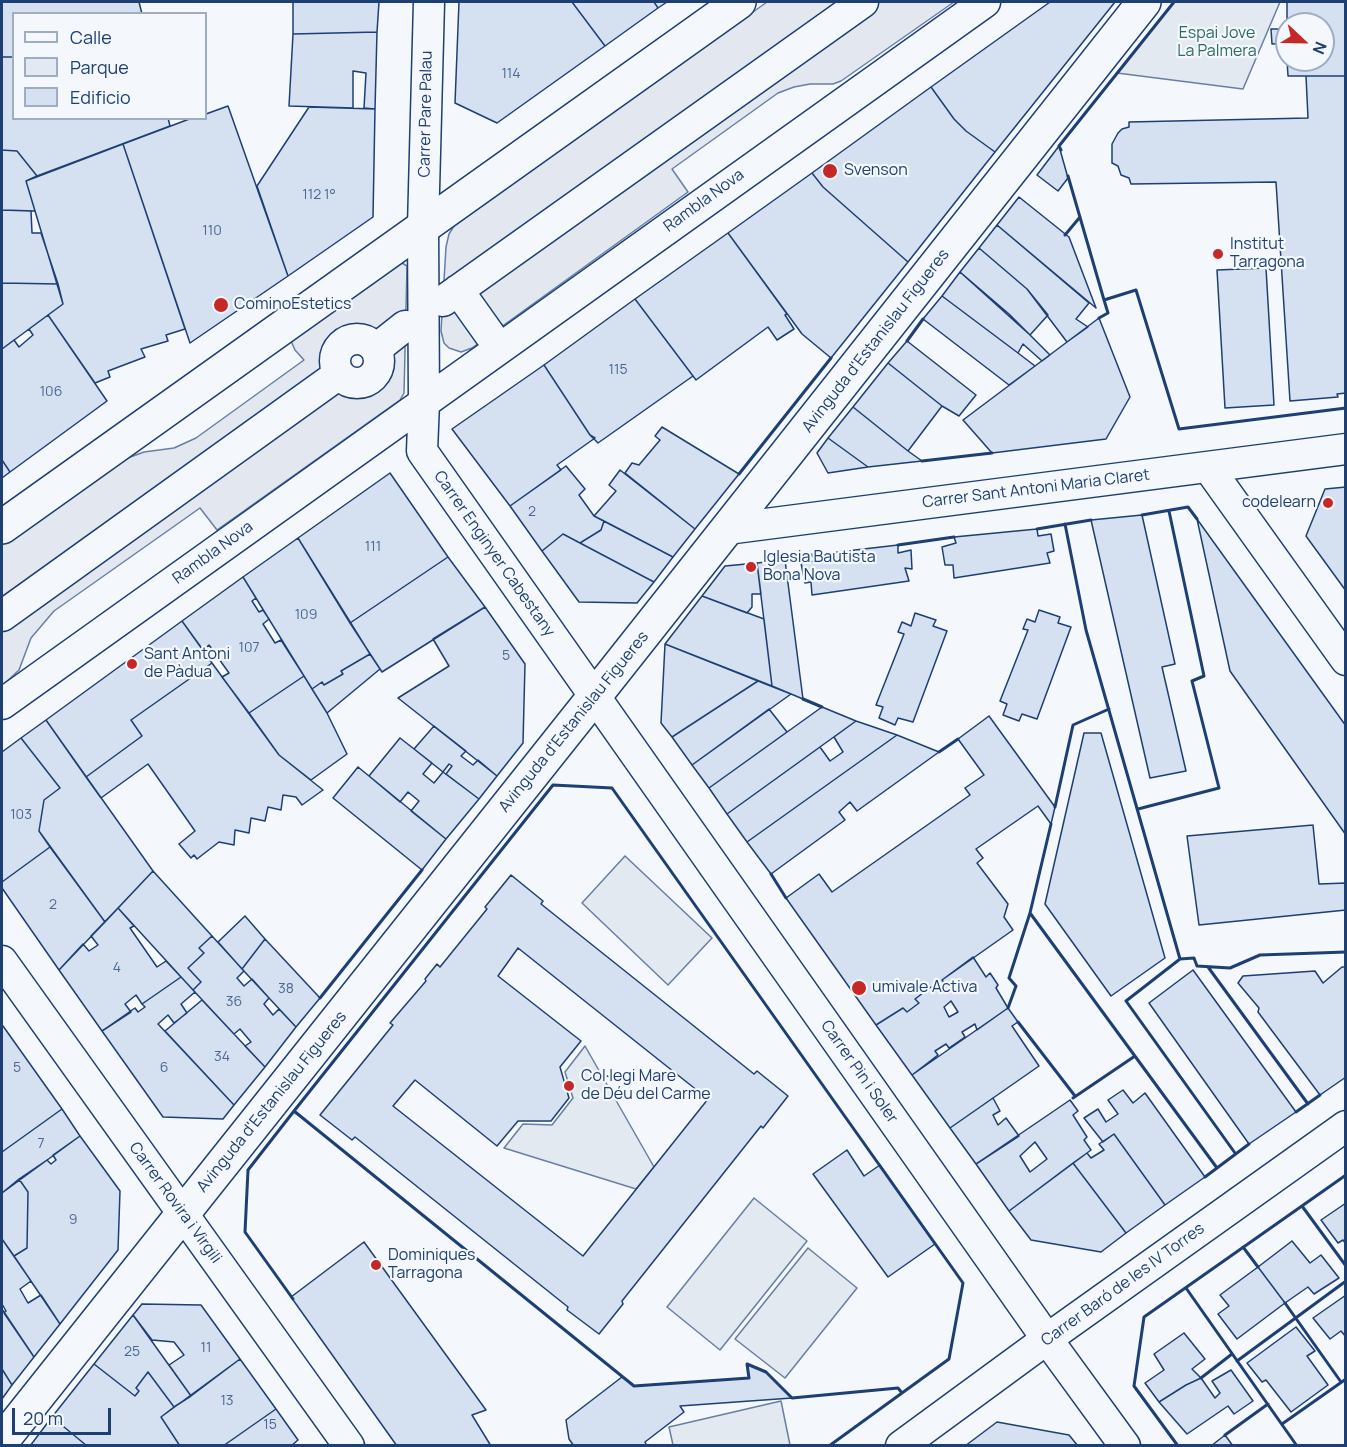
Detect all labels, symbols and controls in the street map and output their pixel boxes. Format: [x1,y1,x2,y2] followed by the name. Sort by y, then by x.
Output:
[12,12,207,120] legend
[1275,12,1335,72] north arrow
[1177,24,1257,62] park label: Espai Jove La Palmera
[70,25,112,49] text: Calle
[1307,39,1332,57] text: N
[415,51,437,177] street label: Carrer Pare Palau
[70,55,129,79] text: Parque
[501,66,521,82] house number: 114
[70,85,131,109] text: Edificio
[844,161,908,181] place label: Svenson
[821,162,839,180] marker: Svenson
[660,165,748,237] street label: Rambla Nova
[302,187,336,203] house number: 112 1°
[202,223,222,239] house number: 110
[1230,235,1305,273] place label: Institut Tarragona
[798,245,954,437] street label: Avinguda d'Estanislau Figueres
[1211,247,1225,261] marker: Institut Tarragona
[234,295,351,315] place label: CominoEstetics
[212,296,230,314] marker: CominoEstetics
[608,362,628,378] house number: 115
[40,384,62,400] house number: 106
[921,466,1151,512] street label: Carrer Sant Antoni Maria Claret
[429,467,559,641] street label: Carrer Enginyer Cabestany
[1242,493,1316,513] place label: codelearn
[1321,496,1335,510] marker: codelearn
[528,504,536,520] house number: 2
[169,517,257,589] street label: Rambla Nova
[365,539,381,555] house number: 111
[763,548,876,586] place label: Iglesia Bautista Bona Nova
[744,560,758,574] marker: Iglesia Bautista Bona Nova
[295,607,317,623] house number: 109
[495,628,653,816] street label: Avinguda d'Estanislau Figueres
[238,640,260,656] house number: 107
[144,645,230,683] place label: Sant Antoni de Pàdua
[502,648,510,664] house number: 5
[125,657,139,671] marker: Sant Antoni de Pàdua
[10,807,32,823] house number: 103
[49,897,57,913] house number: 2
[113,960,121,976] house number: 4
[872,978,977,998] place label: umivale Activa
[850,979,868,997] marker: umivale Activa
[278,981,294,997] house number: 38
[226,994,242,1010] house number: 36
[193,1008,351,1196] street label: Avinguda d'Estanislau Figueres
[816,1017,902,1127] street label: Carrer Pin i Soler
[214,1049,230,1065] house number: 34
[13,1060,21,1076] house number: 5
[160,1060,168,1076] house number: 6
[581,1067,711,1105] place label: Col·legi Mare de Déu del Carme
[562,1079,576,1093] marker: Col·legi Mare de Déu del Carme
[37,1136,45,1152] house number: 7
[125,1139,225,1267] street label: Carrer Rovira i Virgili
[69,1212,77,1228] house number: 9
[1038,1219,1208,1351] street label: Carrer Baró de les IV Torres
[388,1246,475,1284] place label: Dominiques Tarragona
[369,1258,383,1272] marker: Dominiques Tarragona
[201,1340,211,1356] house number: 11
[124,1344,140,1360] house number: 25
[220,1393,234,1409] house number: 13
[15,1396,114,1434] scale bar
[23,1406,63,1430] text: 20 m
[263,1417,277,1433] house number: 15

